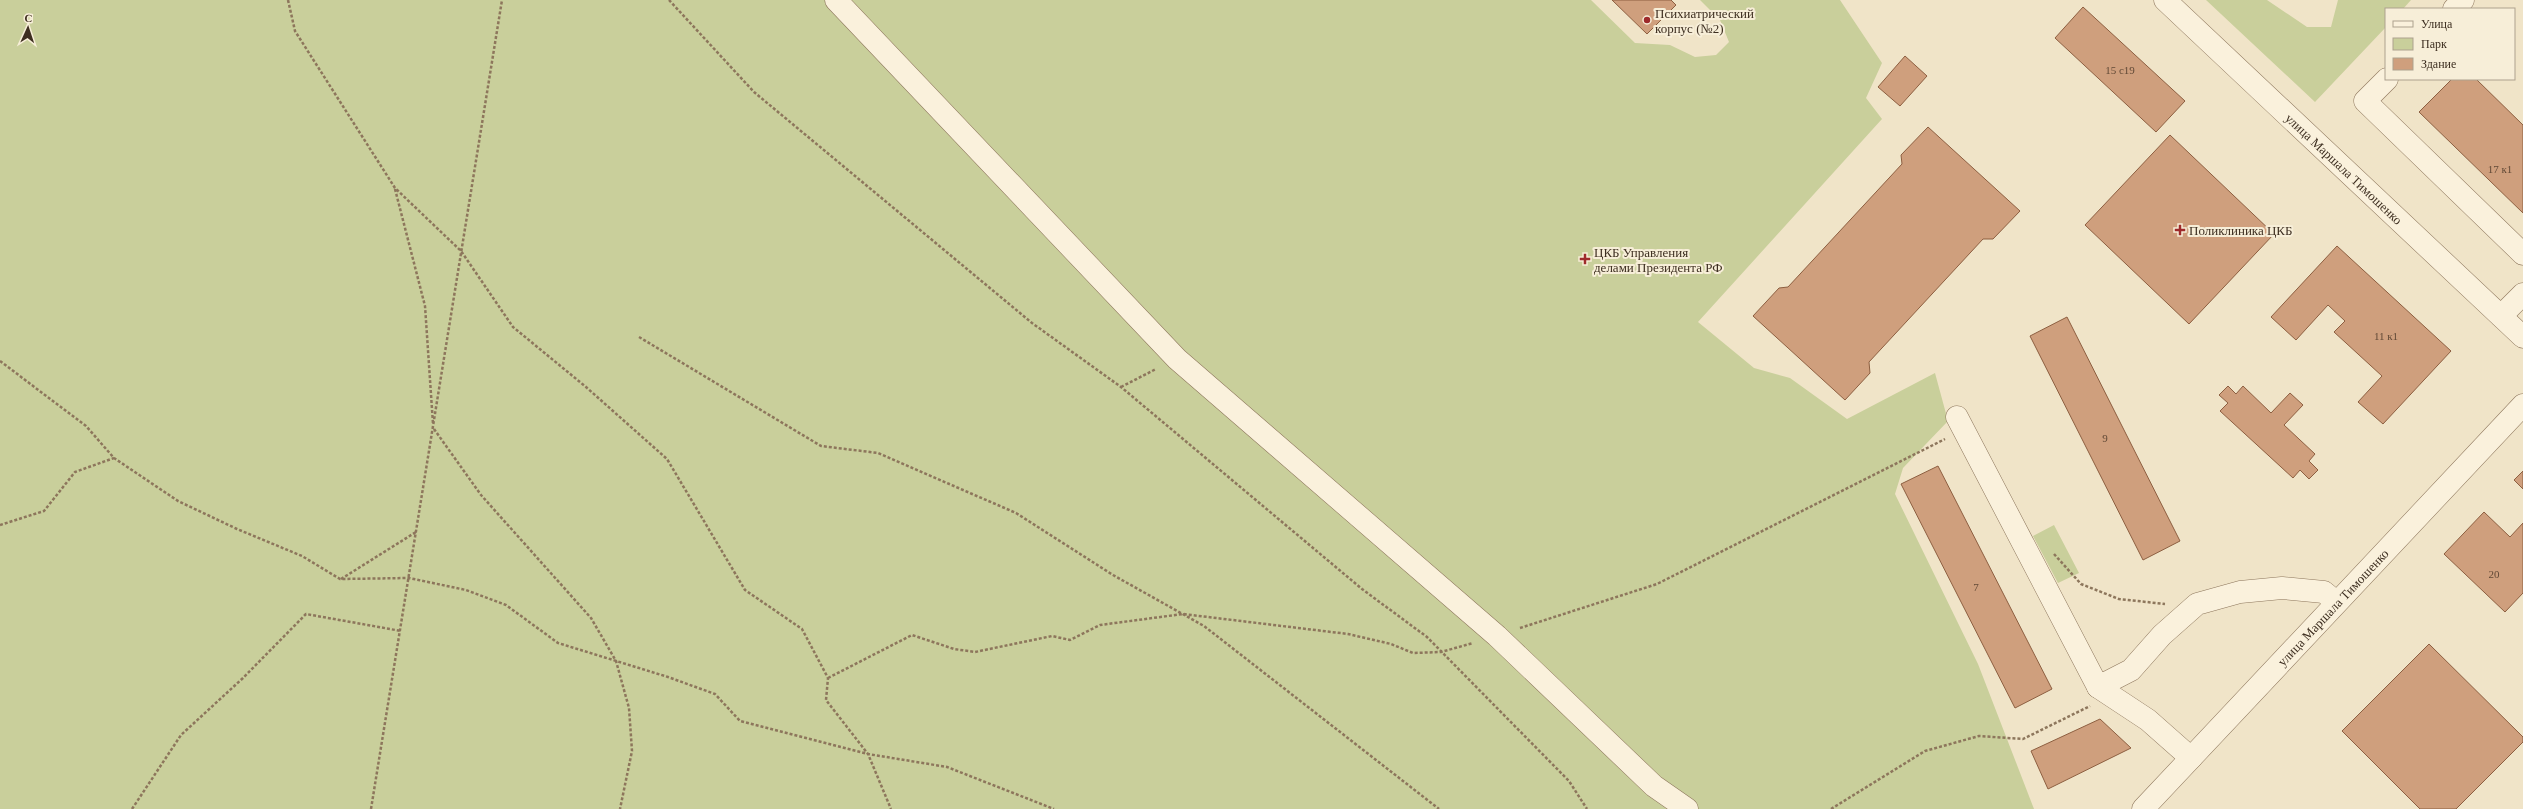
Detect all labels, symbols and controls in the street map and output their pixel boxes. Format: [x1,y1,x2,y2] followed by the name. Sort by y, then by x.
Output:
[1655,6,1754,36] place label: Психиатрический корпус (№2)
[8,8,48,48] north arrow
[2385,8,2515,80] legend
[24,12,33,24] text: С
[1642,15,1652,25] marker: Психиатрический корпус (№2)
[2421,17,2453,31] text: Улица
[2421,37,2447,51] text: Парк
[2421,57,2456,71] text: Здание
[2105,64,2135,76] house number: 15 с19
[2283,110,2406,227] street label: улица Маршала Тимошенко
[2488,163,2512,175] house number: 17 к1
[2189,223,2293,238] place label: Поликлиника ЦКБ
[2174,224,2186,236] marker: Поликлиника ЦКБ
[1594,245,1722,275] place label: ЦКБ Управления делами Президента РФ
[1579,253,1591,265] marker: ЦКБ Управления делами Президента РФ
[2374,330,2398,342] house number: 11 к1
[2102,432,2108,444] house number: 9
[2274,546,2391,669] street label: улица Маршала Тимошенко
[2489,568,2500,580] house number: 20
[1973,581,1979,593] house number: 7

